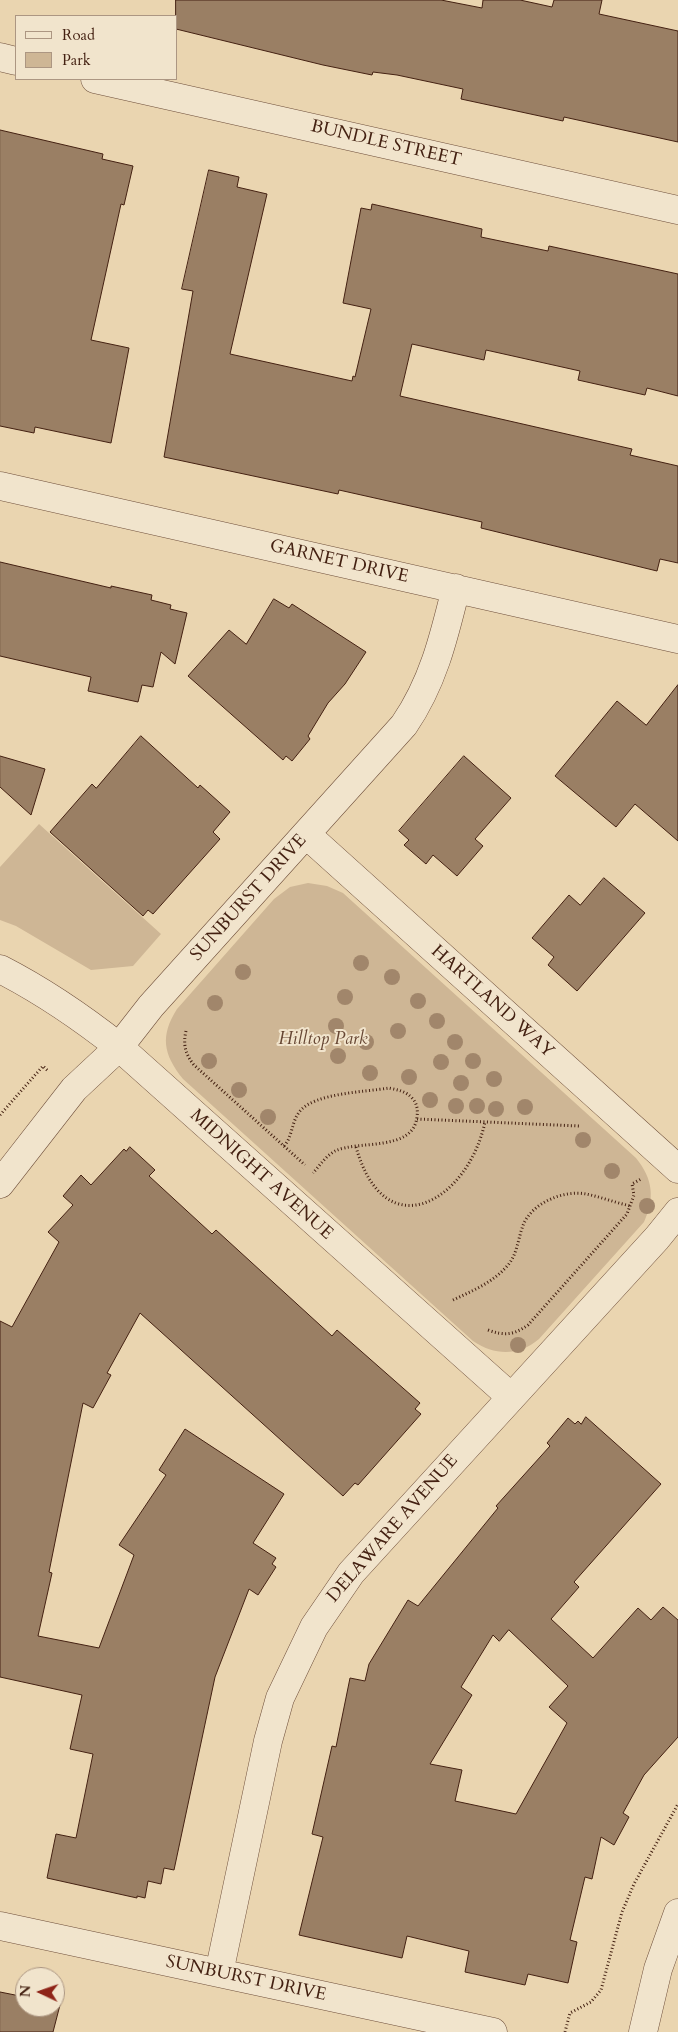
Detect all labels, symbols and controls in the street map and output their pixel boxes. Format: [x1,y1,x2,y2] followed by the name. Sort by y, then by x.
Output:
[15,15,178,80] legend
[62,25,95,45] text: Road
[62,50,91,70] text: Park
[309,116,463,172] street label: BUNDLE STREET
[268,536,410,588] street label: GARNET DRIVE
[186,830,312,966] street label: SUNBURST DRIVE
[426,941,558,1063] street label: HARTLAND WAY
[278,1029,368,1051] park label: Hilltop Park
[185,1105,337,1245] street label: MIDNIGHT AVENUE
[323,1451,463,1607] street label: DELAWARE AVENUE
[164,1951,328,2007] street label: SUNBURST DRIVE
[15,1967,65,2017] north arrow
[16,1985,35,1998] text: N

